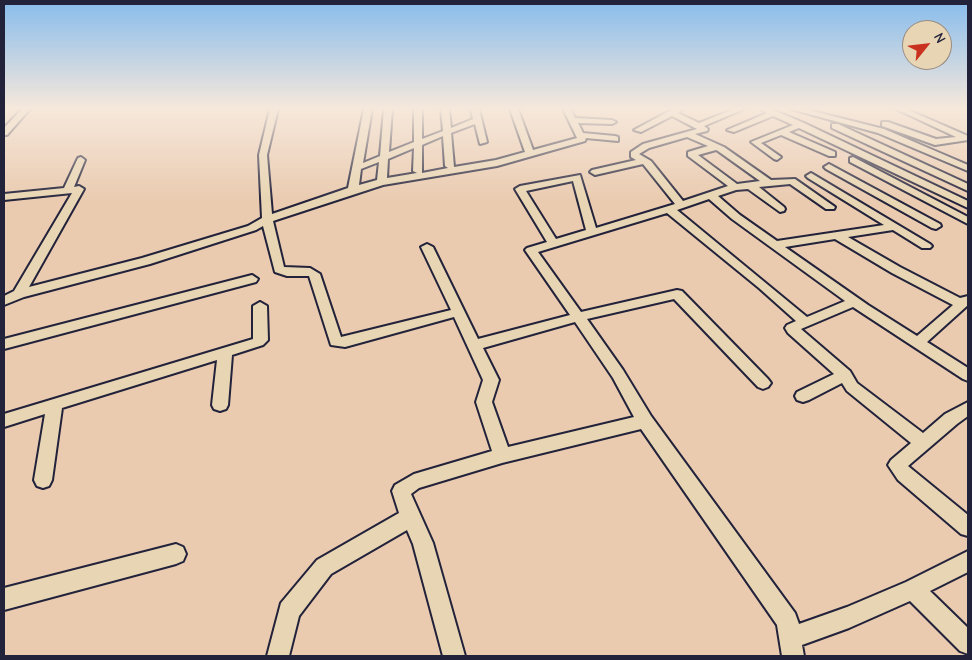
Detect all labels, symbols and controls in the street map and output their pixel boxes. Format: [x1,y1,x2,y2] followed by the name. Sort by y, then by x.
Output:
[902,20,952,70] north arrow
[930,30,949,46] text: N

